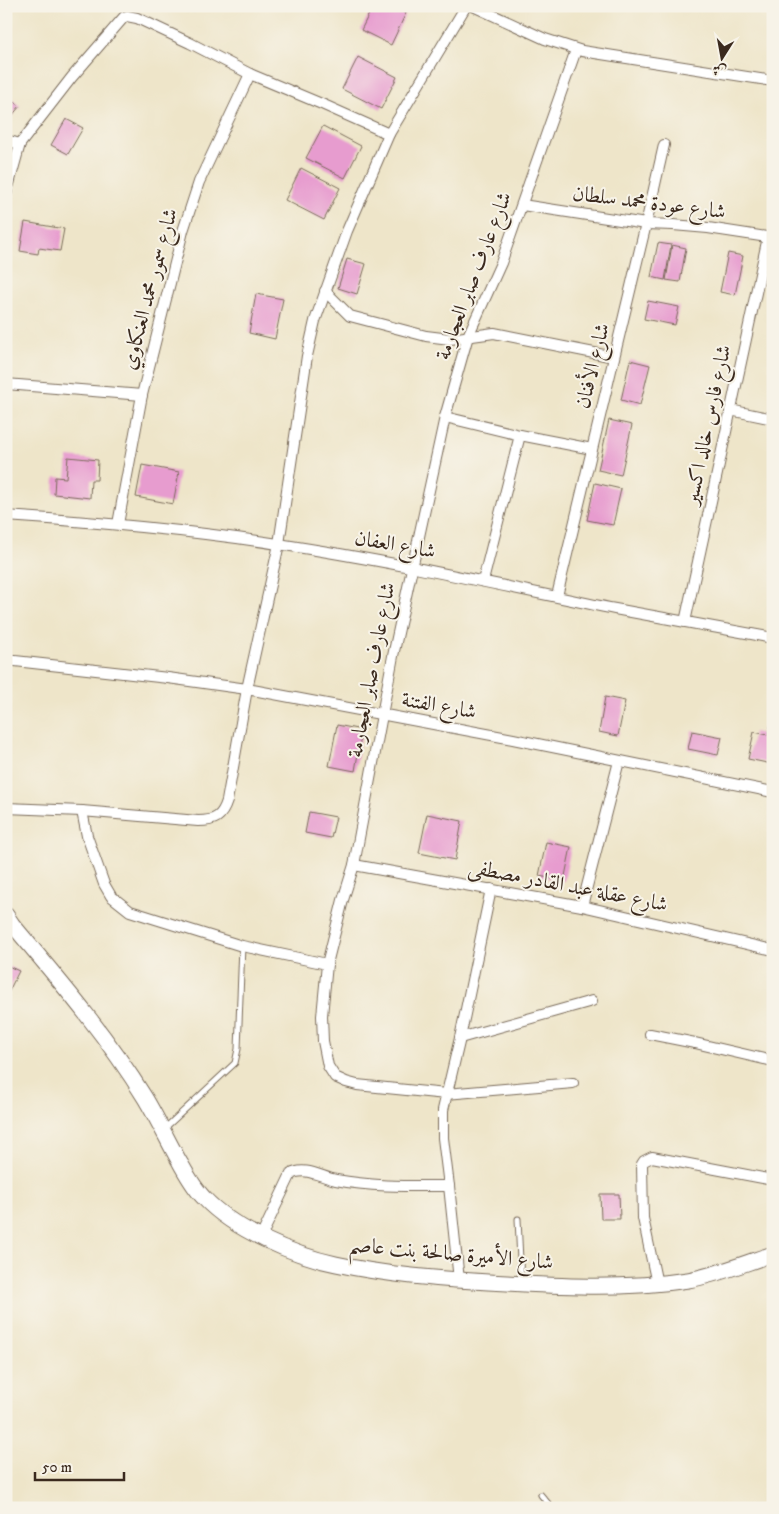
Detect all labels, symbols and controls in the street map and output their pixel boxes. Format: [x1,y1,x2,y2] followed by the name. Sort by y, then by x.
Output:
[696,32,746,82] north arrow
[711,60,728,80] text: ش
[570,181,727,229] street label: شارع عودة محمد سلطان
[430,188,522,365] street label: شارع عارف صابر العجارمة
[116,205,188,374] street label: شارع سمور محمد العنكاوي
[567,320,620,412] street label: شارع الأفنان
[678,343,742,510] street label: شارع فارس خالد اكسير
[352,525,437,569] street label: شارع العفان
[342,580,406,761] street label: شارع عارف صابر العجارمة
[399,687,478,729] street label: شارع الفتنة
[465,854,670,922] street label: شارع عقلة عبد القادر مصطفى
[347,1229,555,1283] street label: شارع الأميرة صالحة بنت عاصم
[35,1449,124,1481] scale bar
[42,1458,72,1477] text: 50 m

